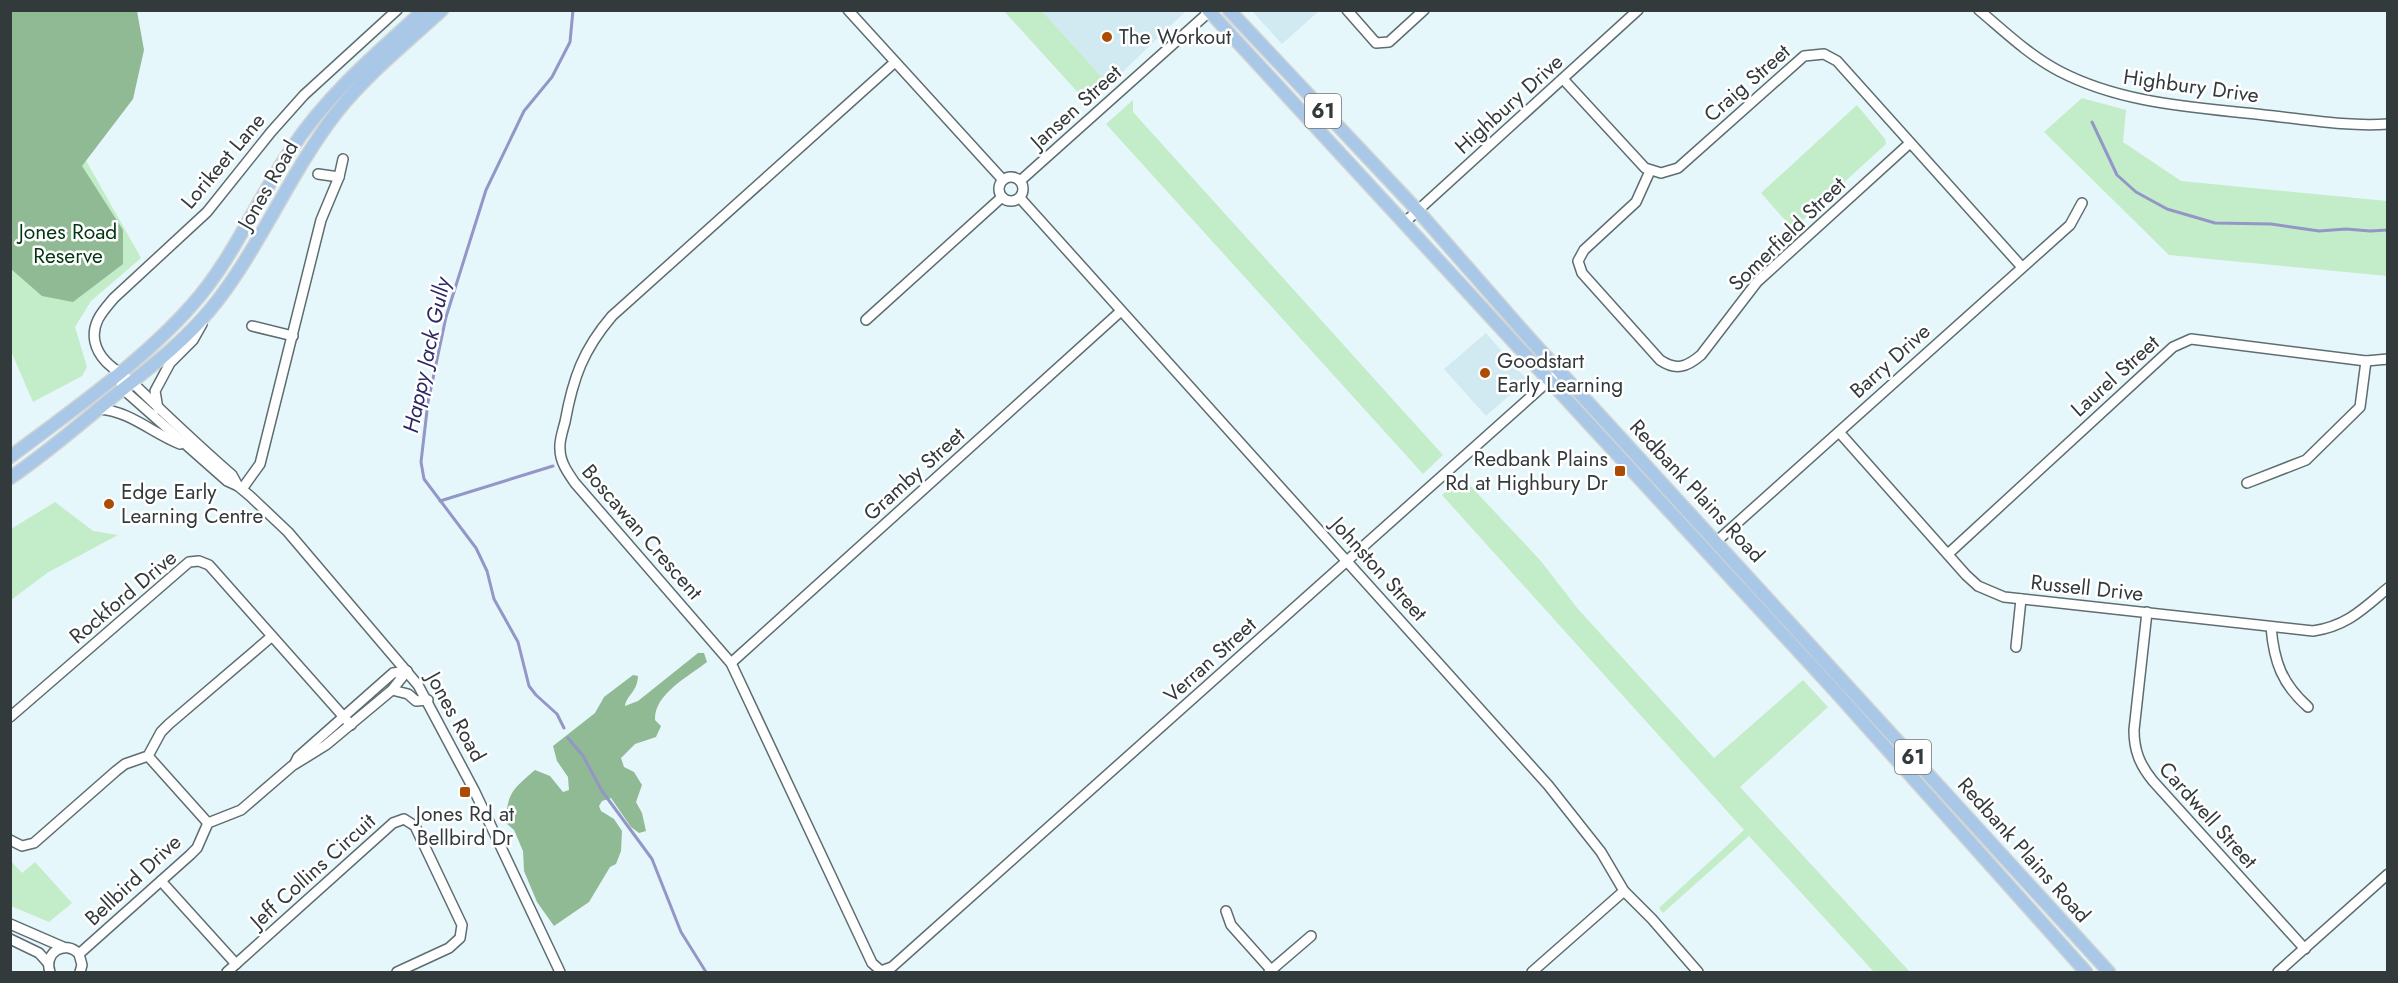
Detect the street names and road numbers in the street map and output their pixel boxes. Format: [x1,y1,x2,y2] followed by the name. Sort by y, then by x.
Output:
[1697,37,1797,129] street label: Craig Street
[1448,47,1570,161] street label: Highbury Drive
[1022,58,1128,158] street label: Jansen Street
[2121,62,2261,110] street label: Highbury Drive
[1305,94,1341,128] road number: 61
[174,106,272,215] street label: Lorikeet Lane
[229,135,306,238] street label: Jones Road
[1722,170,1852,298] street label: Somerfield Street
[1843,317,1937,405] street label: Barry Drive
[2064,328,2166,424] street label: Laurel Street
[1623,413,1771,569] street label: Redbank Plains Road
[857,420,971,528] street label: Gramby Street
[575,458,709,606] street label: Boscawan Crescent
[1322,508,1434,628] street label: Johnston Street
[63,543,183,651] street label: Rockford Drive
[2029,567,2145,609] street label: Russell Drive
[1157,610,1263,710] street label: Verran Street
[418,664,493,767] street label: Jones Road
[1895,740,1931,774] road number: 61
[2152,755,2264,875] street label: Cardwell Street
[1951,771,2097,929] street label: Redbank Plains Road
[242,807,382,937] street label: Jeff Collins Circuit
[78,827,188,932] street label: Bellbird Drive

